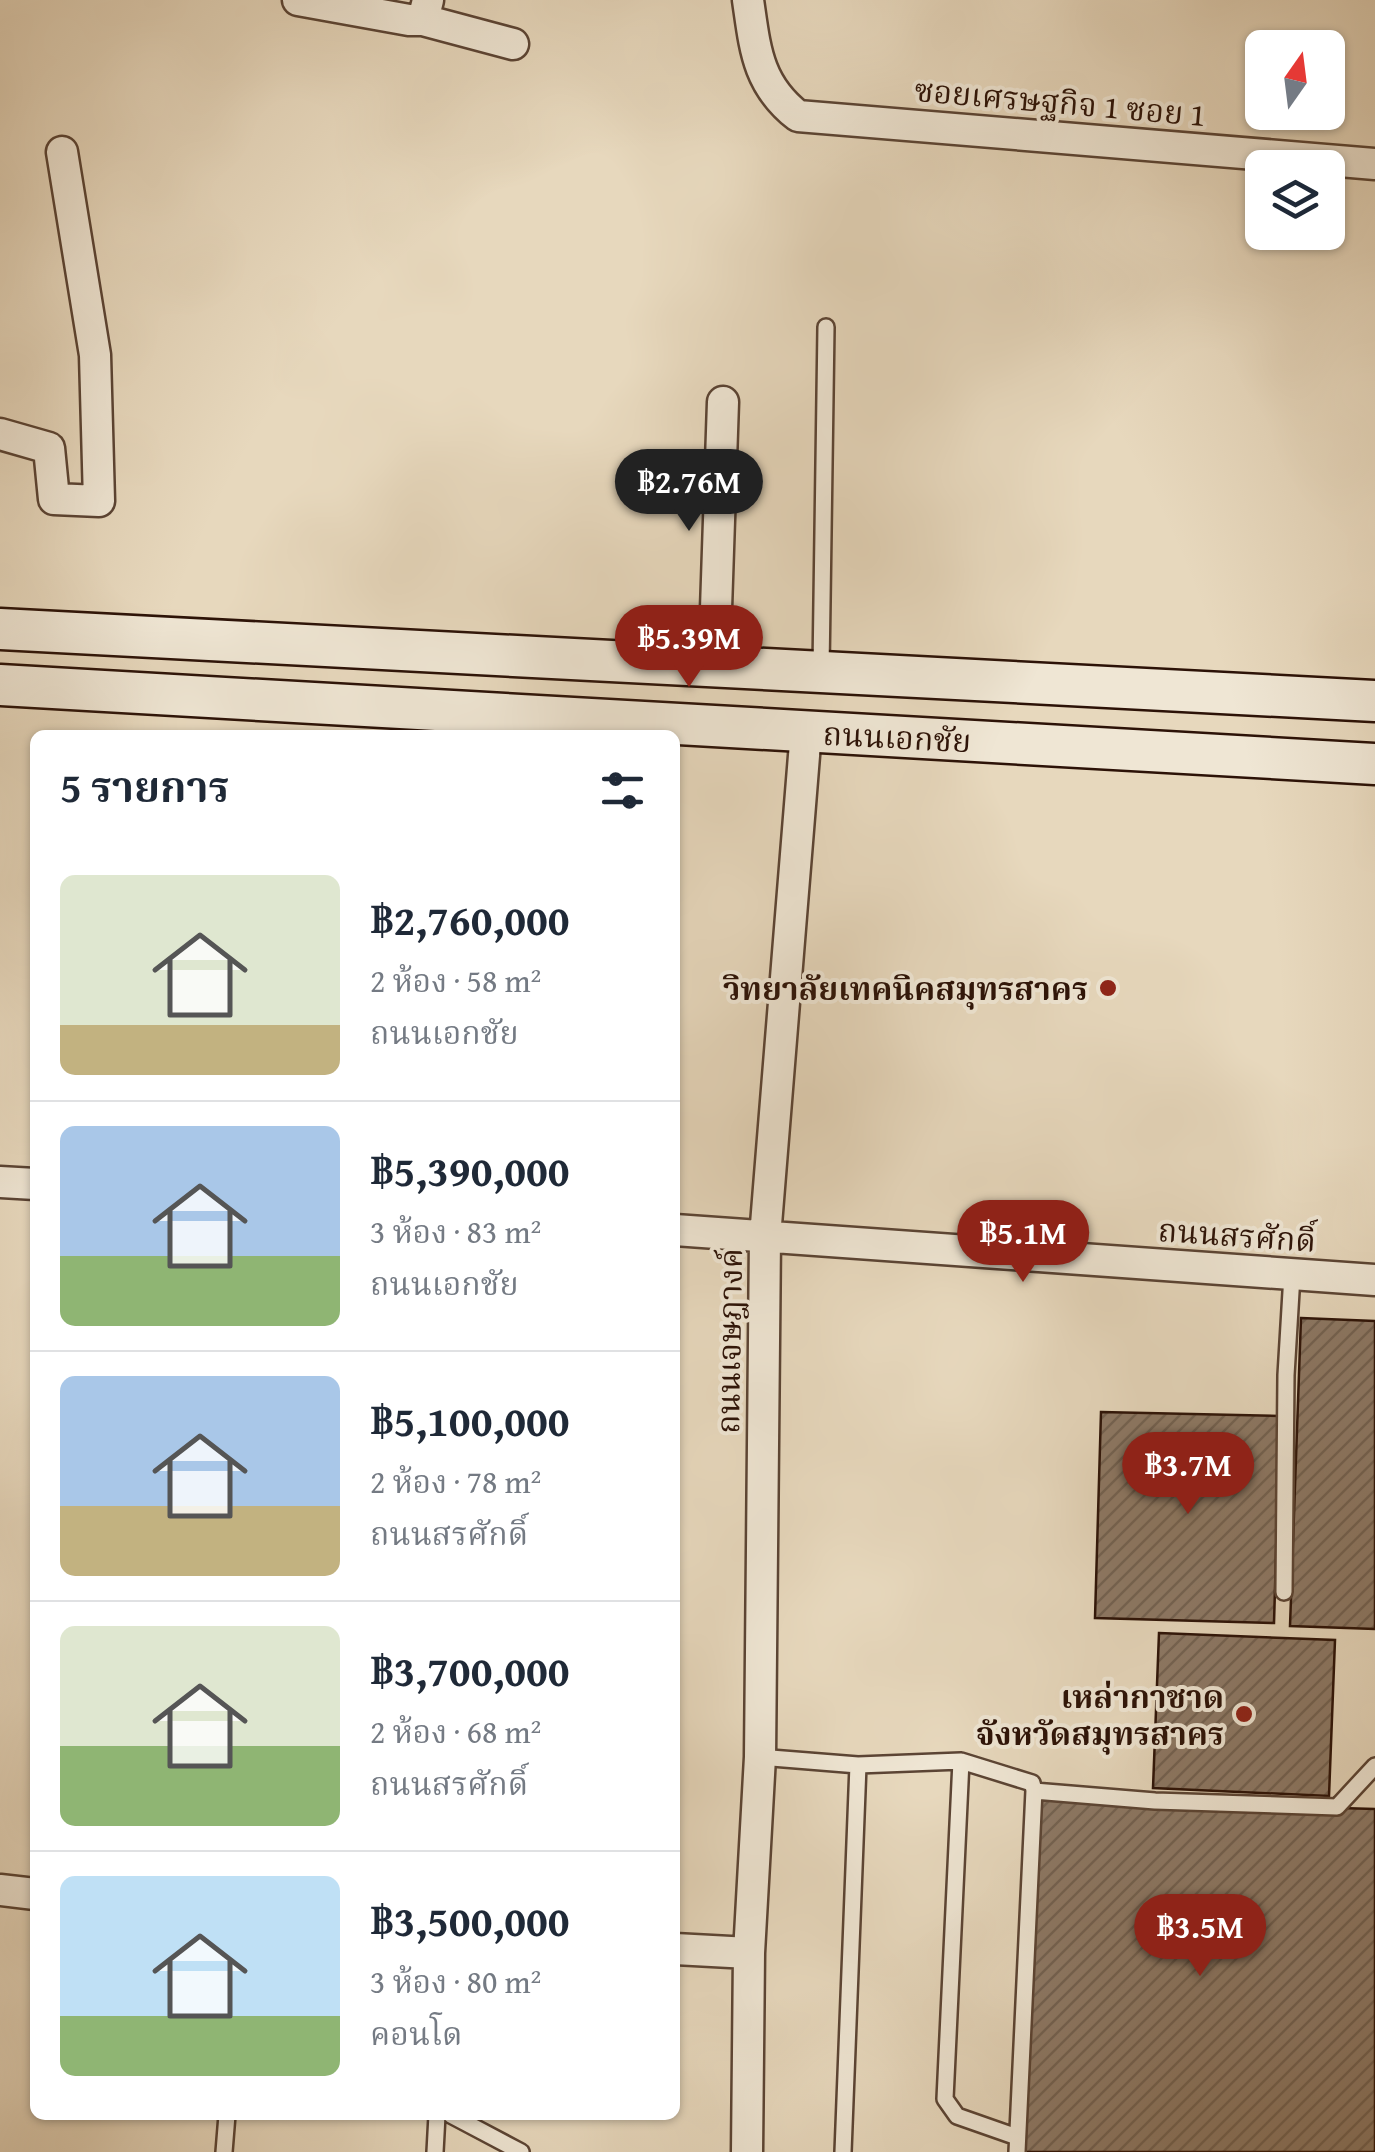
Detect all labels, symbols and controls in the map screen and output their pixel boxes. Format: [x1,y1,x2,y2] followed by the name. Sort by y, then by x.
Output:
[1245,30,1345,130] north arrow
[1245,30,1345,250] map controls
[912,66,1208,138] street label: ซอยเศรษฐกิจ 1 ซอย 1
[1245,150,1345,250] button: layers
[608,449,770,534] pin: ฿2.76M
[637,458,741,505] text: ฿2.76M
[608,605,770,690] pin: ฿5.39M
[637,614,741,661] text: ฿5.39M
[822,710,972,764] street label: ถนนเอกชัย
[60,756,230,817] text: 5 รายการ
[595,763,650,818] icon: filters
[370,889,570,950] text: ฿2,760,000
[140,915,260,1035] icon: home
[370,957,541,1004] text: 2 ห้อง · 58 m²
[722,965,1088,1012] place label: วิทยาลัยเทคนิคสมุทรสาคร
[1097,977,1119,999] marker: วิทยาลัยเทคนิคสมุทรสาคร
[370,1009,518,1056] text: ถนนเอกชัย
[370,1140,570,1201] text: ฿5,390,000
[140,1166,260,1286] icon: home
[953,1200,1093,1285] pin: ฿5.1M
[1156,1206,1319,1264] street label: ถนนสรศักดิ์
[370,1208,541,1255] text: 3 ห้อง · 83 m²
[979,1209,1067,1256] text: ฿5.1M
[704,1248,754,1434] street label: ถนนเจษฎางค์
[370,1260,518,1307] text: ถนนเอกชัย
[370,1390,570,1451] text: ฿5,100,000
[140,1416,260,1536] icon: home
[1118,1432,1258,1517] pin: ฿3.7M
[1144,1441,1232,1488] text: ฿3.7M
[370,1458,541,1505] text: 2 ห้อง · 78 m²
[370,1510,528,1557] text: ถนนสรศักดิ์
[370,1640,570,1701] text: ฿3,700,000
[140,1666,260,1786] icon: home
[976,1673,1224,1757] place label: เหล่ากาชาด จังหวัดสมุทรสาคร
[1233,1703,1255,1725] marker: เหล่ากาชาด จังหวัดสมุทรสาคร
[370,1708,541,1755] text: 2 ห้อง · 68 m²
[370,1760,528,1807] text: ถนนสรศักดิ์
[370,1890,570,1951] text: ฿3,500,000
[1130,1894,1270,1979] pin: ฿3.5M
[1156,1903,1244,1950] text: ฿3.5M
[140,1916,260,2036] icon: home
[370,1958,541,2005] text: 3 ห้อง · 80 m²
[370,2010,463,2057] text: คอนโด

